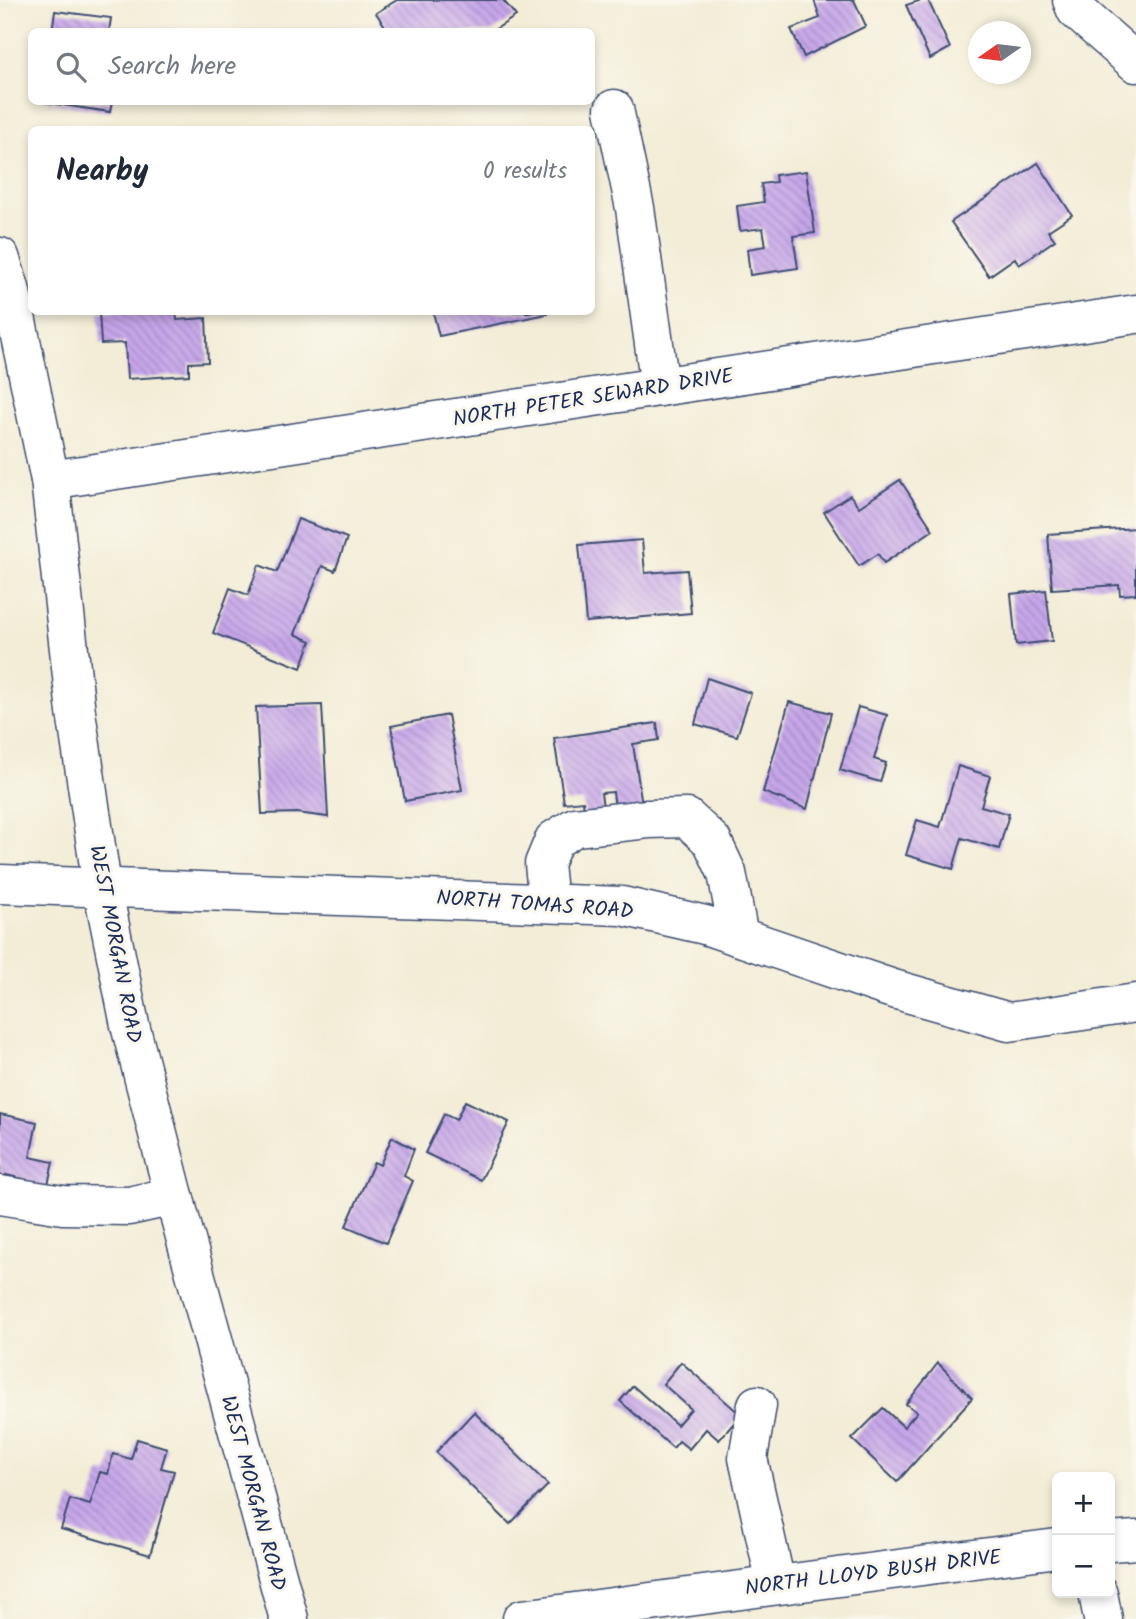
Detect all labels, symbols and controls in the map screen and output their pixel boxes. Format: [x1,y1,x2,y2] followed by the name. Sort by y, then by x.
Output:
[968,21,1031,84] north arrow
[28,28,595,105] search box
[108,46,236,88] text: Search here
[52,48,90,86] icon: search
[56,148,148,196] text: Nearby
[483,154,567,190] text: 0 results
[451,360,737,437] street label: NORTH PETER SEWARD DRIVE
[79,843,150,1046] street label: WEST MORGAN ROAD
[435,882,635,929] street label: NORTH TOMAS ROAD
[211,1392,294,1595] street label: WEST MORGAN ROAD
[1052,1472,1115,1598] map controls
[1052,1472,1115,1535] button: +
[1052,1535,1115,1598] button: −
[743,1541,1004,1606] street label: NORTH LLOYD BUSH DRIVE

